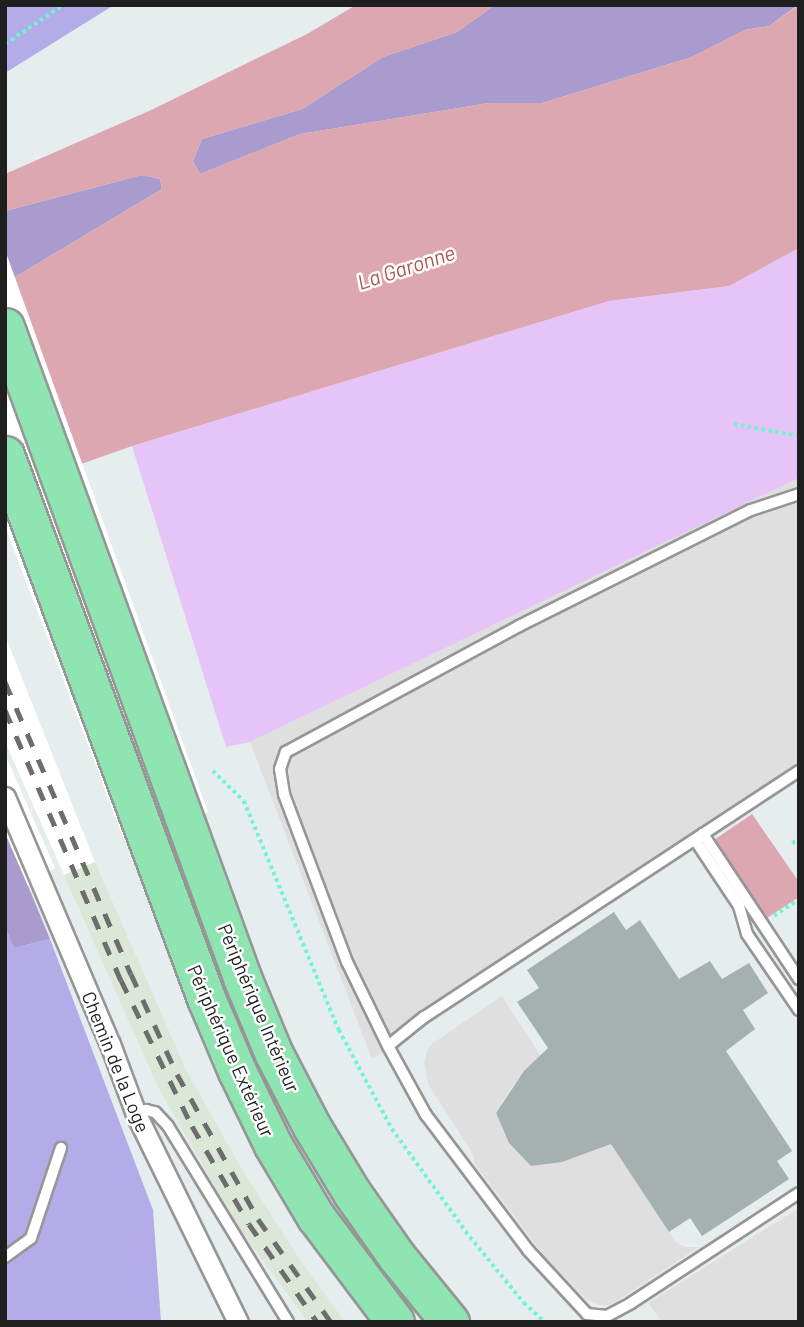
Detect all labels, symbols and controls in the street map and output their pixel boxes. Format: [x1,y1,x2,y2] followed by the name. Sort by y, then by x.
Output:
[354,239,458,295] water label: La Garonne
[213,920,305,1096] street label: Périphérique Intérieur
[183,961,279,1141] street label: Périphérique Extérieur
[77,988,155,1136] street label: Chemin de la Loge

